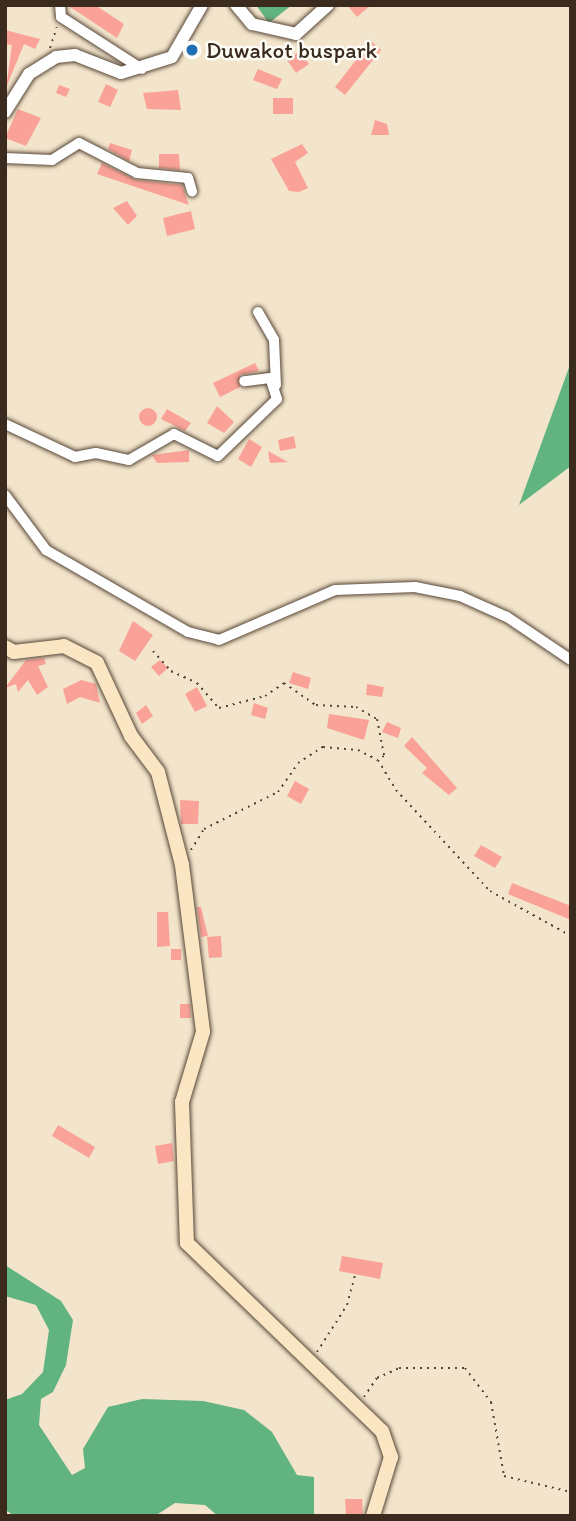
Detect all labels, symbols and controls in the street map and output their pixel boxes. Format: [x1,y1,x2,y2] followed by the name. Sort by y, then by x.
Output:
[206,36,377,64] place label: Duwakot buspark
[184,42,200,58] marker: Duwakot buspark

